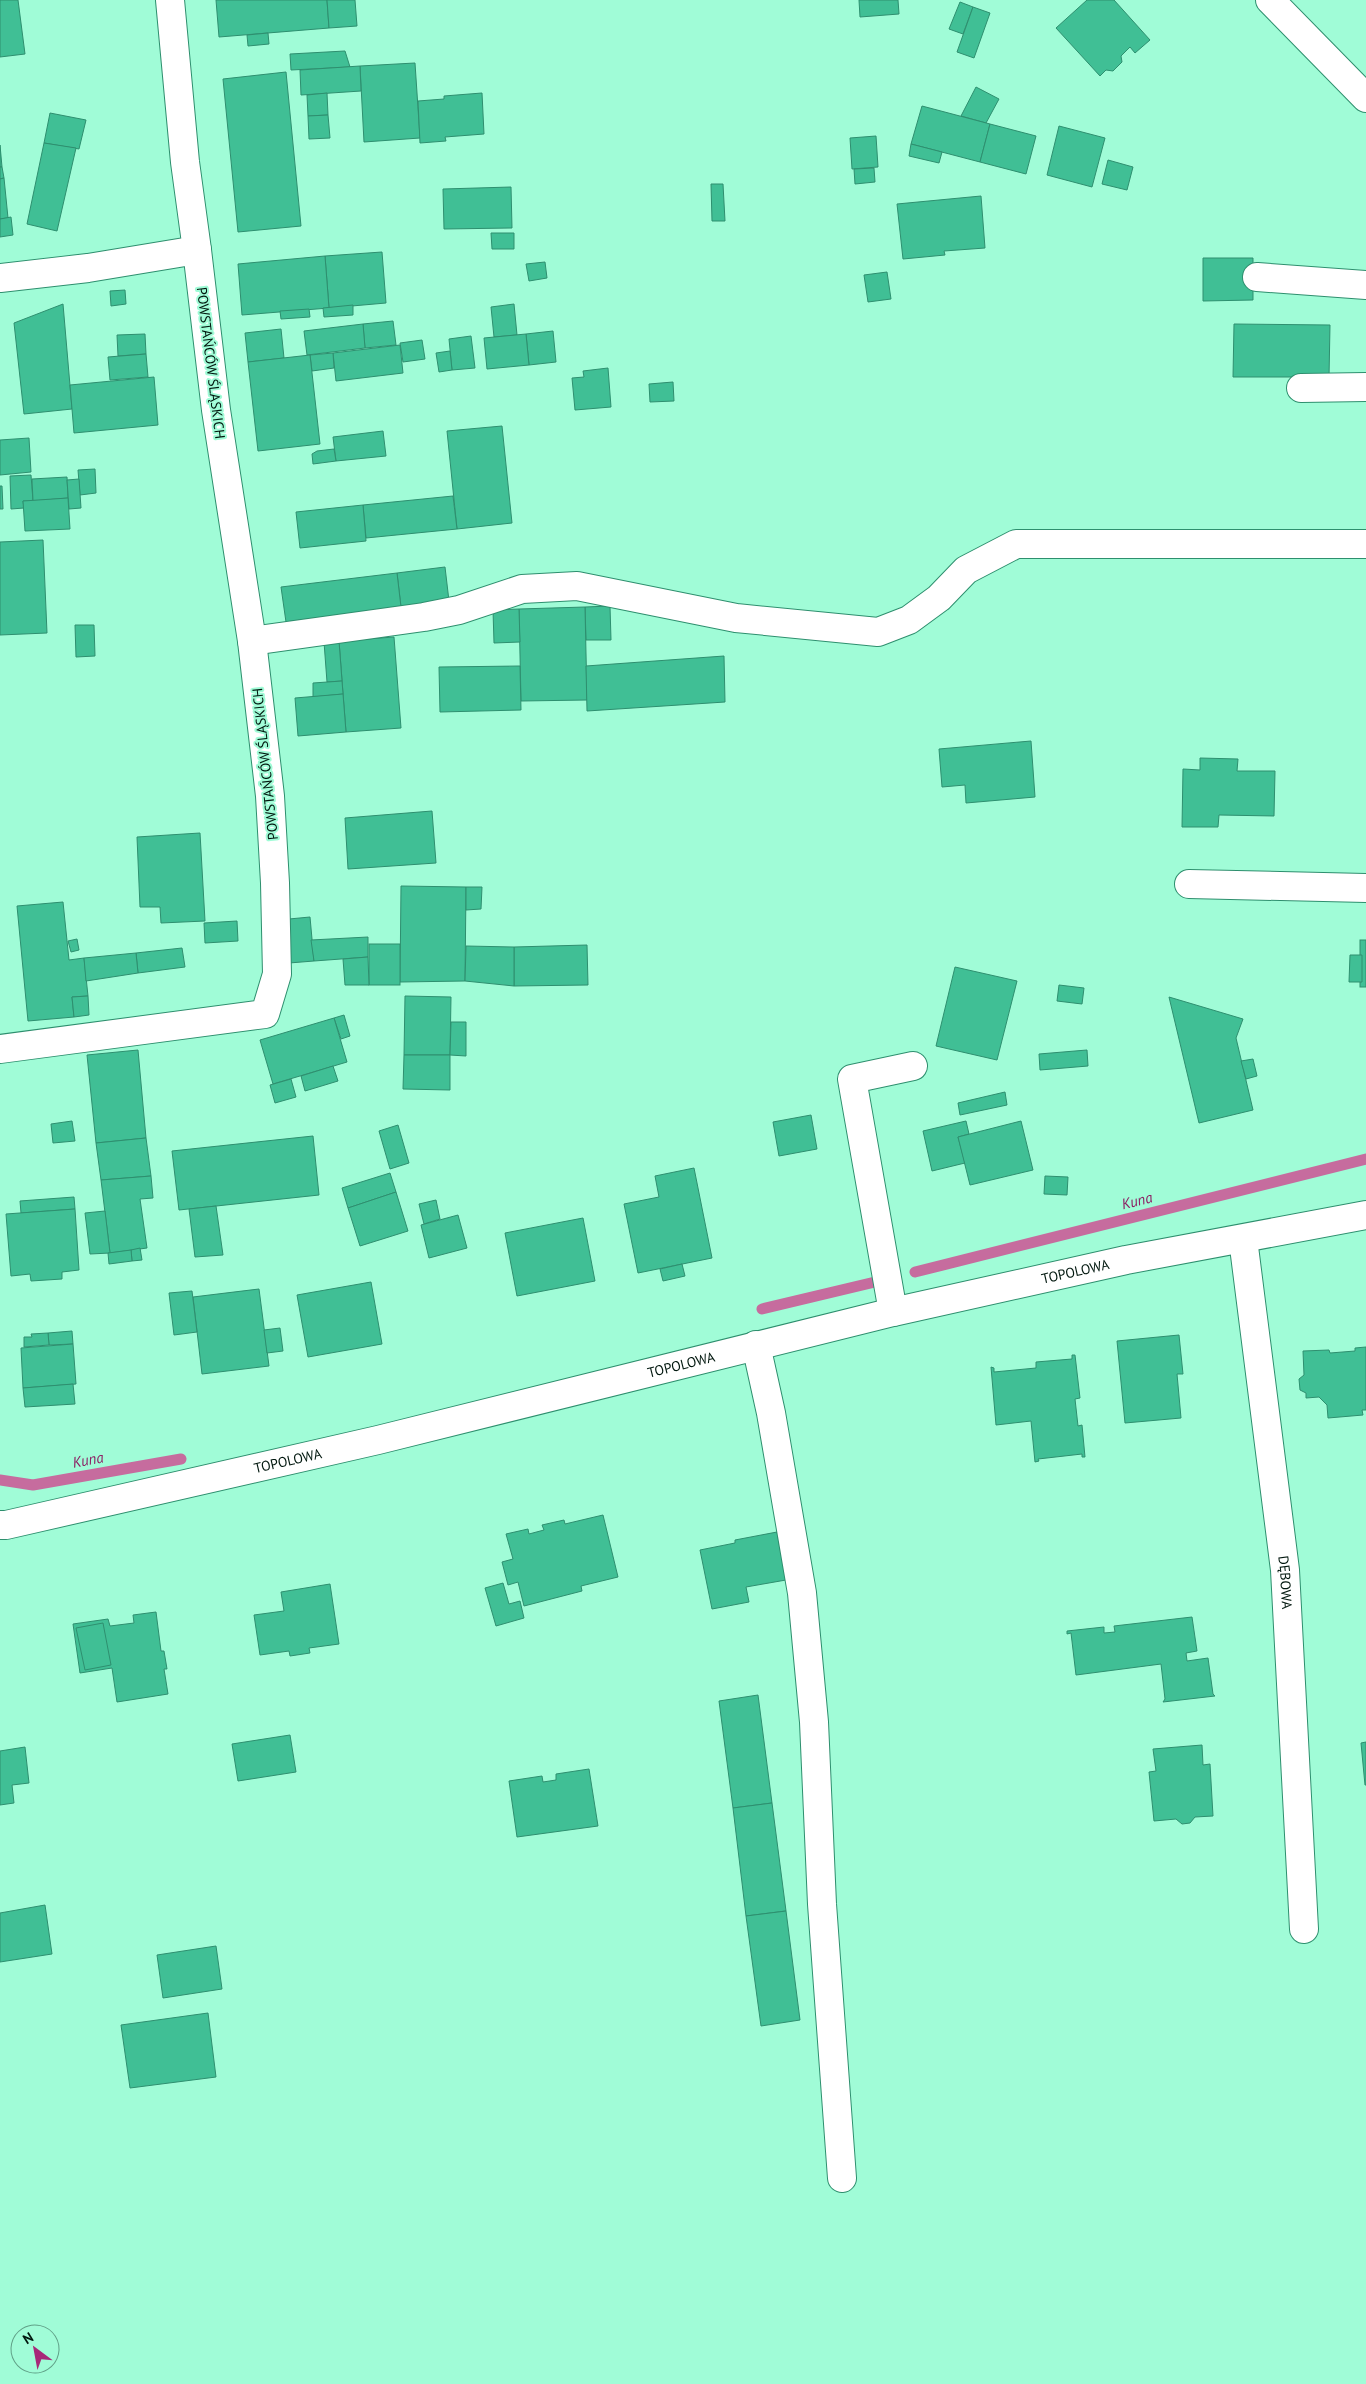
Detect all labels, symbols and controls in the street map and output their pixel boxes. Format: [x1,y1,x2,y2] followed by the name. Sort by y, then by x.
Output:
[193,286,229,440] street label: POWSTAŃCÓW ŚLĄSKICH
[248,687,282,841] street label: POWSTAŃCÓW ŚLĄSKICH
[1119,1187,1155,1213] water label: Kuna
[1040,1255,1112,1288] street label: TOPOLOWA
[646,1347,718,1382] street label: TOPOLOWA
[252,1444,324,1477] street label: TOPOLOWA
[71,1447,106,1472] water label: Kuna
[1274,1555,1296,1610] street label: DĘBOWA
[10,2324,60,2374] north arrow
[19,2328,37,2348] text: N

